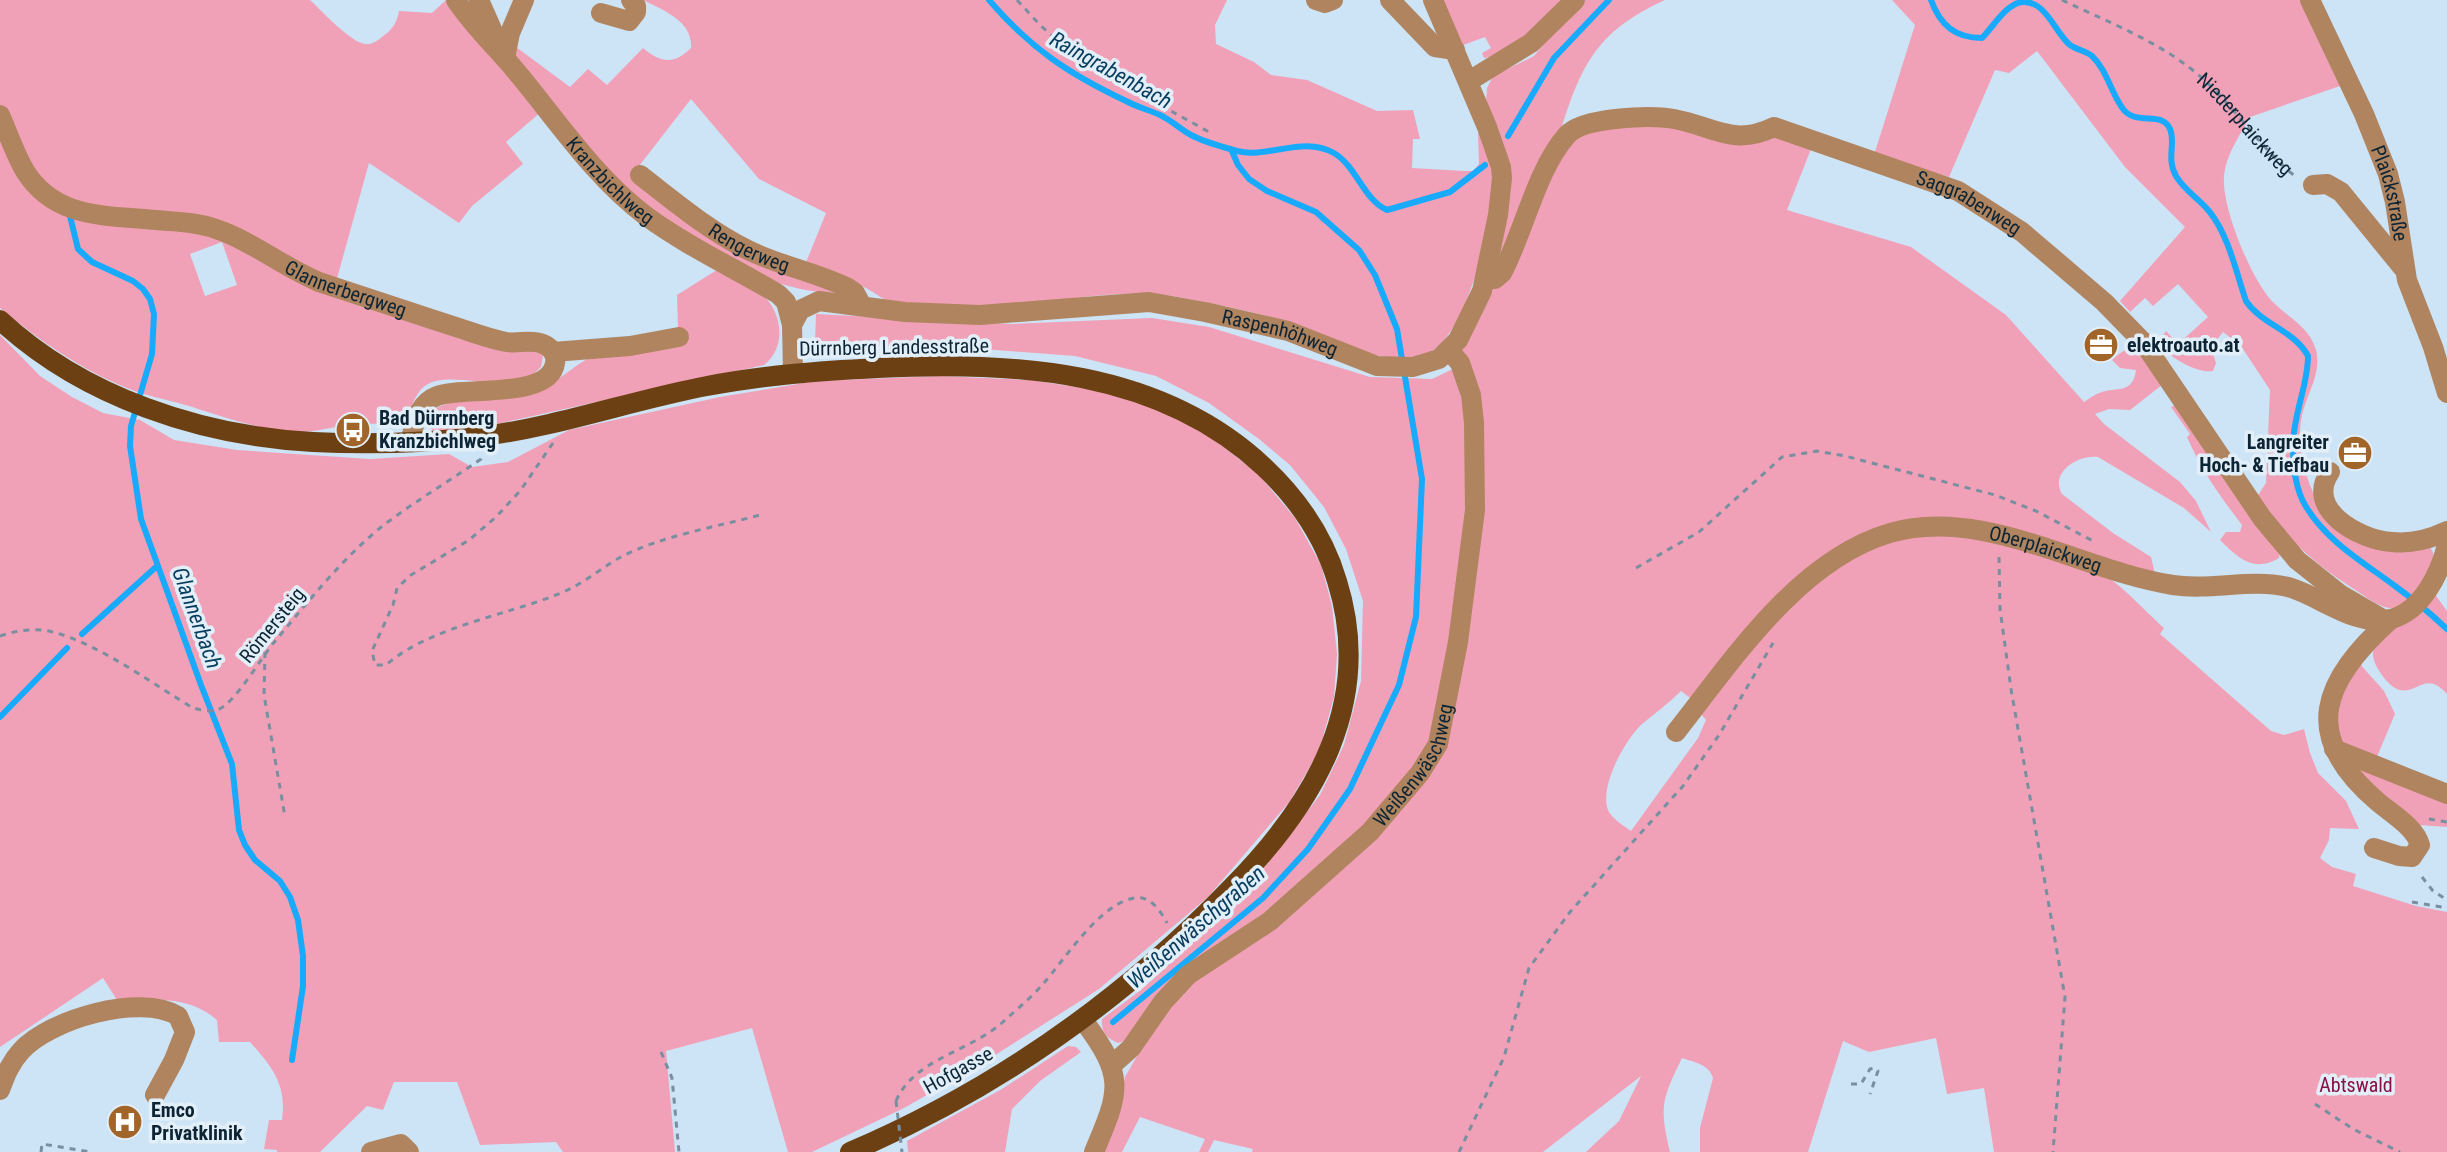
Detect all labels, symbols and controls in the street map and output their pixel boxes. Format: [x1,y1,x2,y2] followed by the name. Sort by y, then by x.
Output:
[1046,26,1176,114] water label: Raingrabenbach
[2192,68,2298,181] street label: Niederplaickweg
[561,132,659,230] street label: Kranzbichlweg
[2366,142,2413,243] street label: Plaickstraße
[1913,165,2026,240] street label: Saggrabenweg
[704,218,793,277] street label: Rengerweg
[280,255,410,322] street label: Glannerbergweg
[1220,304,1341,361] street label: Raspenhöhweg
[2082,326,2120,364] office icon: elektroauto.at
[799,333,989,361] street label: Dürrnberg Landesstraße
[2127,333,2240,357] place label: elektroauto.at
[379,406,496,453] place label: Bad Dürrnberg Kranzbichlweg
[334,411,372,449] bus stop icon: Bad Dürrnberg Kranzbichlweg
[2199,430,2329,477] place label: Langreiter Hoch- & Tiefbau
[2336,434,2374,472] office icon: Langreiter Hoch- & Tiefbau
[1987,521,2105,578] street label: Oberplaickweg
[167,564,227,672] water label: Glannerbach
[234,582,310,668] street label: Römersteig
[1368,702,1458,831] street label: Weißenwäschweg
[1122,860,1270,994] water label: Weißenwäschgraben
[919,1041,997,1099] street label: Hofgasse
[2319,1073,2393,1097] park label: Abtswald
[151,1098,243,1145] place label: Emco Privatklinik
[106,1103,144,1141] hospital icon: Emco Privatklinik

